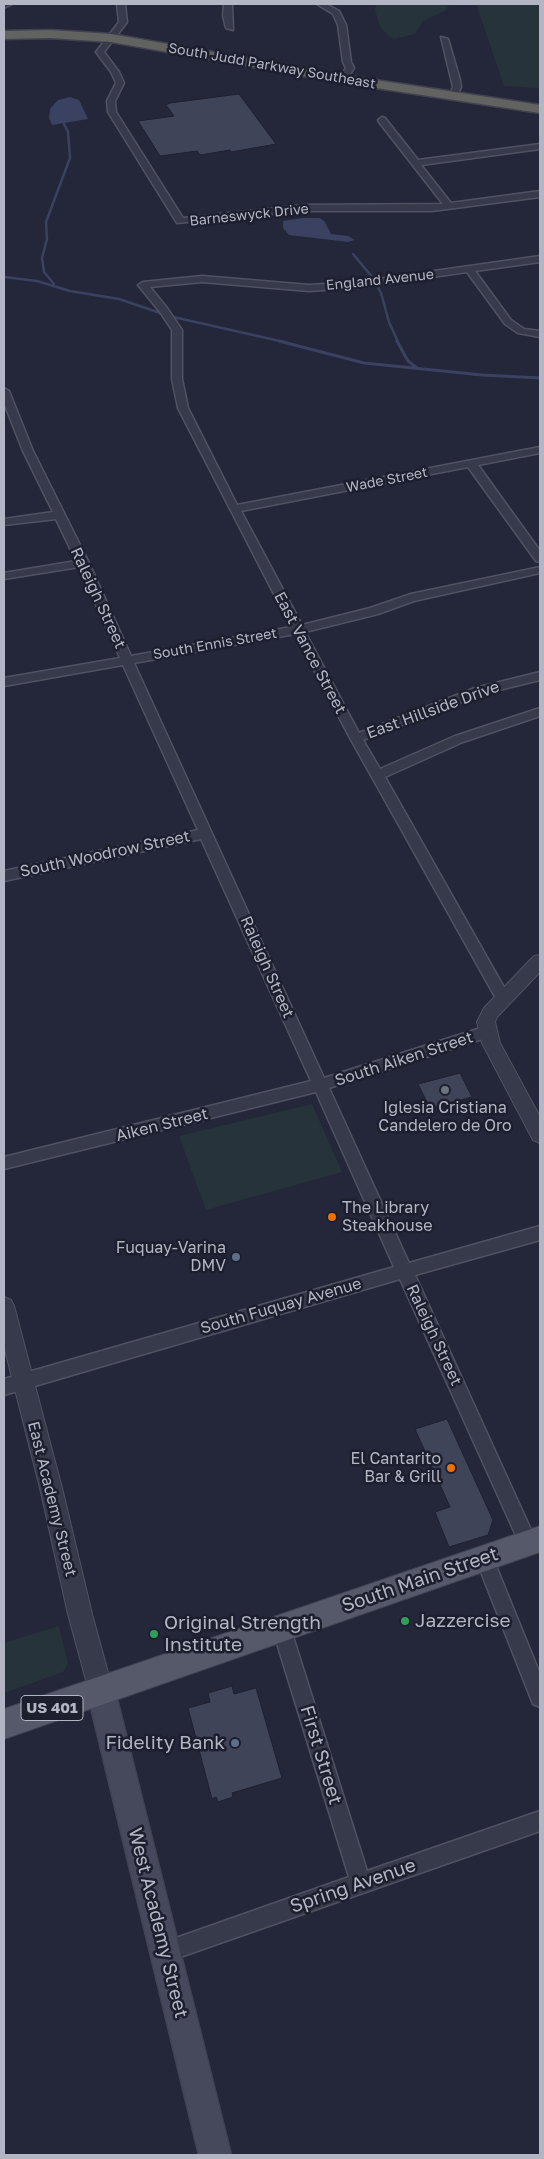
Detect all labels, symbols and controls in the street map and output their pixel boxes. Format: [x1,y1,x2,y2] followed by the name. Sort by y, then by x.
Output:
[167,39,377,93] street label: South Judd Parkway Southeast
[189,200,309,230] street label: Barneswyck Drive
[325,266,435,294] street label: England Avenue
[345,464,429,496] street label: Wade Street
[66,544,130,652] street label: Raleigh Street
[270,589,350,717] street label: East Vance Street
[152,625,278,663] street label: South Ennis Street
[364,677,502,743] street label: East Hillside Drive
[18,827,192,881] street label: South Woodrow Street
[236,913,298,1021] street label: Raleigh Street
[333,1028,475,1090] street label: South Aiken Street
[439,1084,451,1096] marker: Iglesia Cristiana Candelero de Oro
[378,1098,512,1136] place label: Iglesia Cristiana Candelero de Oro
[114,1104,210,1146] street label: Aiken Street
[342,1198,433,1236] place label: The Library Steakhouse
[326,1211,338,1223] marker: The Library Steakhouse
[116,1238,226,1276] place label: Fuquay-Varina DMV
[230,1251,242,1263] marker: Fuquay-Varina DMV
[198,1274,364,1338] street label: South Fuquay Avenue
[402,1281,466,1389] street label: Raleigh Street
[23,1419,81,1579] street label: East Academy Street
[351,1449,441,1487] place label: El Cantarito Bar & Grill
[445,1462,457,1474] marker: El Cantarito Bar & Grill
[339,1543,501,1617] street label: South Main Street
[415,1610,511,1632] place label: Jazzercise
[164,1612,321,1656] place label: Original Strength Institute
[399,1615,411,1627] marker: Jazzercise
[148,1628,160,1640] marker: Original Strength Institute
[21,1696,83,1720] road number: US 401
[295,1703,347,1807] street label: First Street
[105,1732,225,1754] place label: Fidelity Bank
[229,1737,241,1749] marker: Fidelity Bank
[123,1825,193,2021] street label: West Academy Street
[287,1854,419,1918] street label: Spring Avenue

